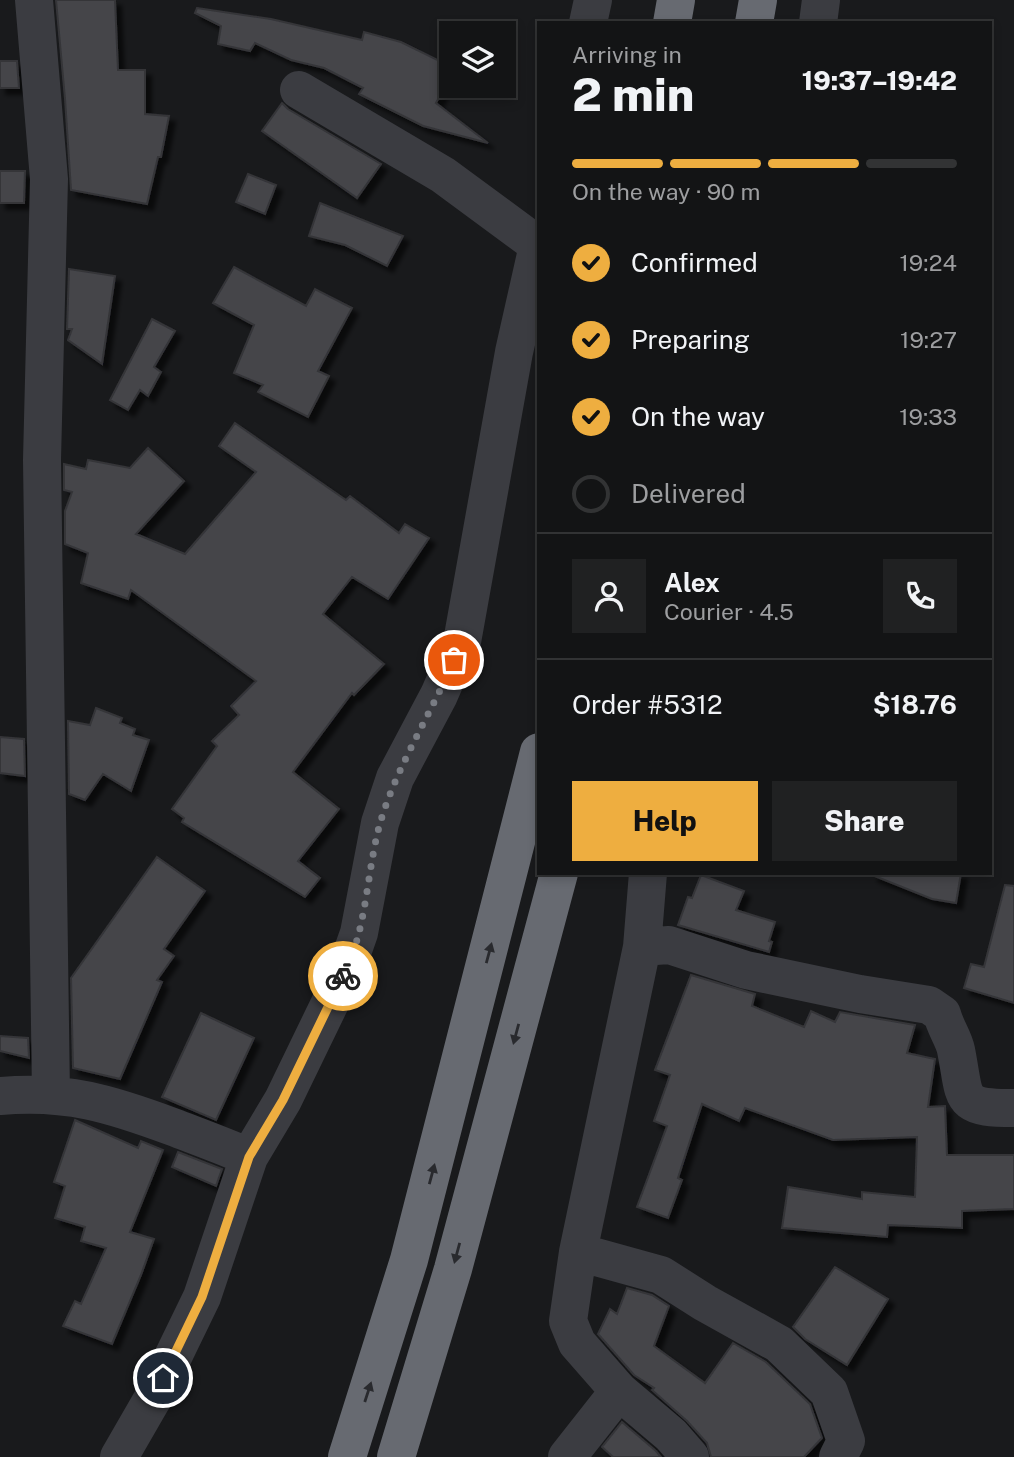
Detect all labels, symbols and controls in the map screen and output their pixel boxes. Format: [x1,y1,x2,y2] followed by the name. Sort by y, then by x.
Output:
[439,21,516,98] map controls
[439,21,516,98] button: layers
[572,41,682,68] text: Arriving in
[802,65,957,96] text: 19:37–19:42
[572,67,694,121] text: 2 min
[572,178,760,205] text: On the way · 90 m
[572,244,610,282] icon: check
[631,247,758,278] text: Confirmed
[899,249,957,276] text: 19:24
[572,321,610,359] icon: check
[631,324,750,355] text: Preparing
[900,326,957,353] text: 19:27
[572,398,610,436] icon: check
[631,401,765,432] text: On the way
[899,403,957,430] text: 19:33
[631,478,746,509] text: Delivered
[572,559,646,633] button: person
[883,559,957,633] button: phone
[664,567,720,598] text: Alex
[664,598,794,625] text: Courier · 4.5
[424,630,484,690] pin
[435,641,473,679] icon: bag
[572,689,722,720] text: Order #5312
[873,689,957,720] text: $18.76
[572,781,758,861] button: Help
[772,781,957,861] button: Share
[308,941,378,1011] courier
[484,942,495,964] one-way arrow
[324,957,362,995] icon: bike
[510,1023,521,1045] one-way arrow
[427,1163,438,1185] one-way arrow
[451,1243,462,1265] one-way arrow
[133,1348,193,1408] pin
[144,1359,182,1397] icon: home
[363,1381,373,1402] one-way arrow

